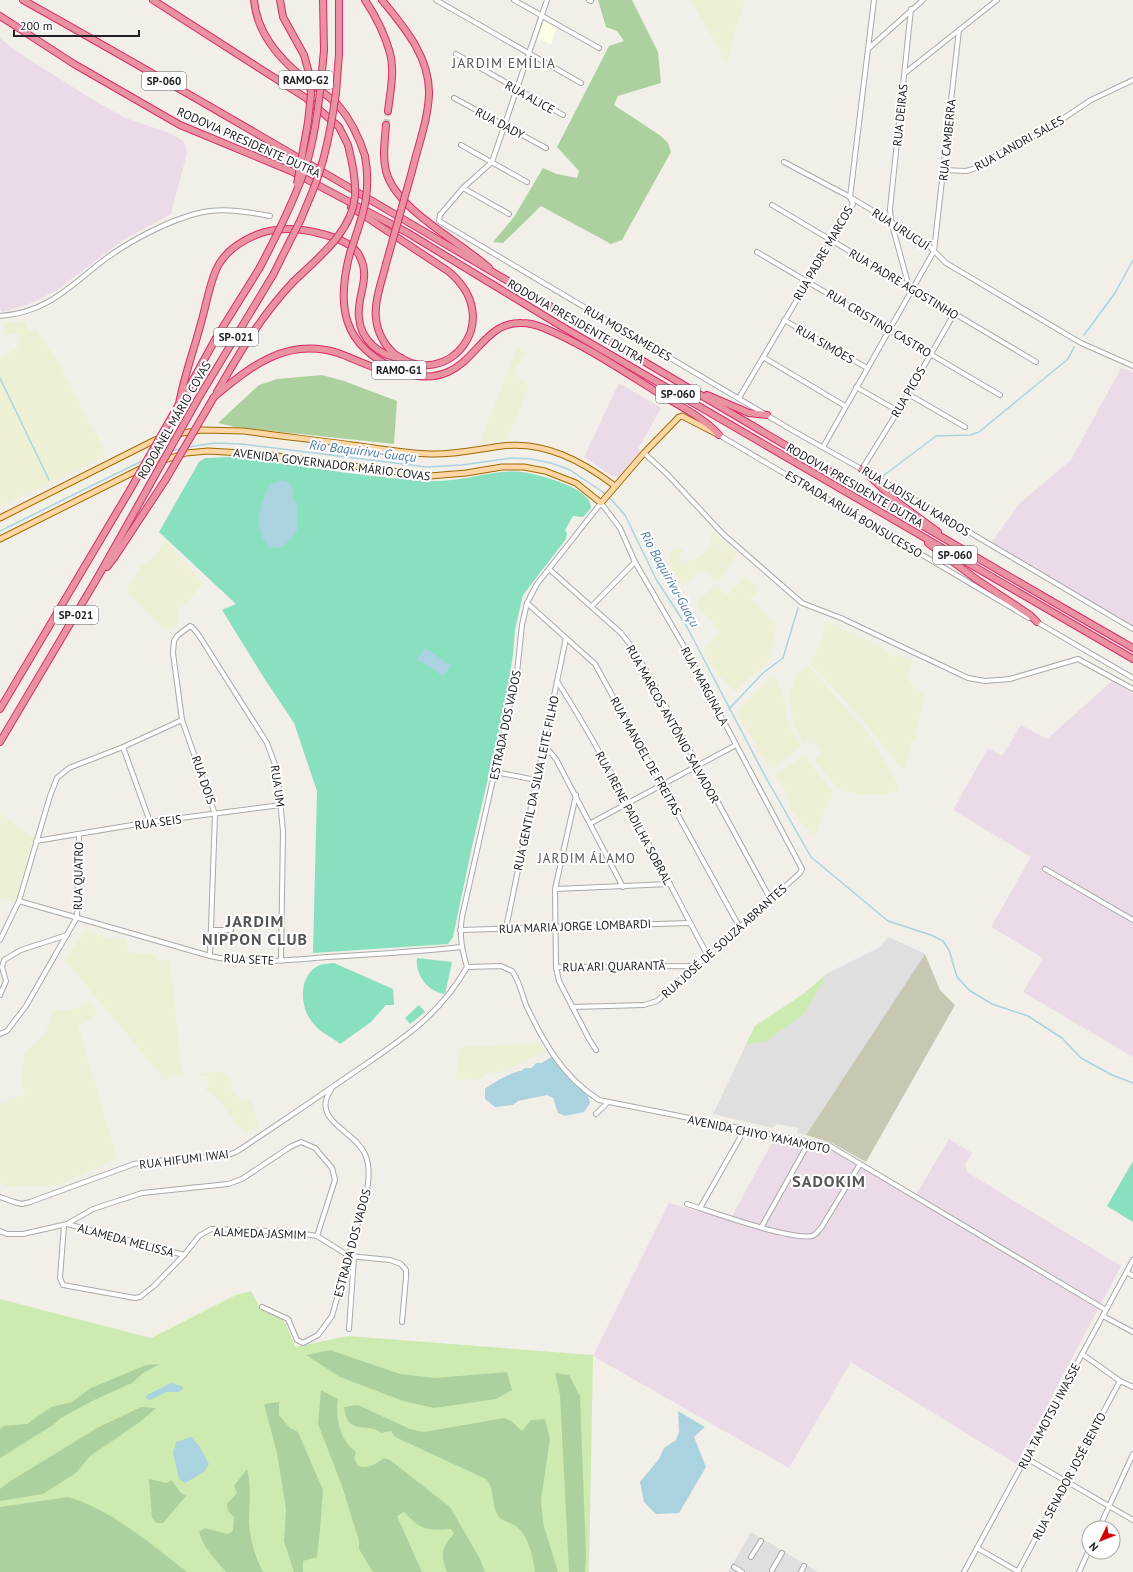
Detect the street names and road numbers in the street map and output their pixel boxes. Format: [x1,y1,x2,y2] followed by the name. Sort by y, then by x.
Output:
[279,71,333,89] road number: RAMO-G2
[142,72,186,90] road number: SP-060
[503,77,557,117] street label: RUA ALICE
[889,83,911,147] street label: RUA DEIRAS
[935,98,959,182] street label: RUA CAMBERRA
[175,104,323,180] street label: RODOVIA PRESIDENTE DUTRA
[473,104,527,142] street label: RUA DADY
[972,112,1066,174] street label: RUA LANDRI SALES
[790,203,856,303] street label: RUA PADRE MARCOS
[869,205,933,253] street label: RUA URUCUÍ
[847,245,961,323] street label: RUA PADRE AGOSTINHO
[505,276,647,366] street label: RODOVIA PRESIDENTE DUTRA
[824,286,934,360] street label: RUA CRISTINO CASTRO
[581,302,675,364] street label: RUA MOSSAMEDES
[793,321,857,367] street label: RUA SIMÕES
[214,328,258,346] road number: SP-021
[134,358,214,482] street label: RODOANEL MÁRIO COVAS
[372,361,426,379] road number: RAMO-G1
[887,364,929,420] street label: RUA PICOS
[656,385,700,403] road number: SP-060
[784,440,926,530] street label: RODOVIA PRESIDENTE DUTRA
[233,444,431,484] street label: AVENIDA GOVERNADOR MÁRIO COVAS
[859,463,973,539] street label: RUA LADISLAU KARDOS
[783,467,925,561] street label: ESTRADA ARUJÁ BONSUCESSO
[933,546,977,564] road number: SP-060
[54,606,98,624] road number: SP-021
[623,642,723,806] street label: RUA MARCOS ANTÔNIO SALVADOR
[678,644,732,728] street label: RUA MARGINALA
[486,669,524,781] street label: ESTRADA DOS VADOS
[510,694,562,872] street label: RUA GENTIL DA SILVA LEITE FILHO
[607,694,685,818] street label: RUA MANOEL DE FREITAS
[592,749,676,887] street label: RUA IRENE PADILHA SOBRAL
[189,754,219,806] street label: RUA DOIS
[268,764,288,808] street label: RUA UM
[133,811,183,833] street label: RUA SEIS
[70,842,86,910] street label: RUA QUATRO
[658,881,790,1001] street label: RUA JOSÉ DE SOUZA ABRANTES
[499,916,651,936] street label: RUA MARIA JORGE LOMBARDI
[223,950,275,968] street label: RUA SETE
[562,958,666,974] street label: RUA ARI QUARANTÃ
[686,1112,832,1156] street label: AVENIDA CHIYO YAMAMOTO
[138,1146,230,1172] street label: RUA HIFUMI IWAI
[330,1187,374,1299] street label: ESTRADA DOS VADOS
[76,1220,176,1260] street label: ALAMEDA MELISSA
[213,1224,307,1242] street label: ALAMEDA JASMIM
[1015,1361,1083,1471] street label: RUA TAMOTSU IWASSE
[1029,1410,1109,1542] street label: RUA SENADOR JOSÉ BENTO

